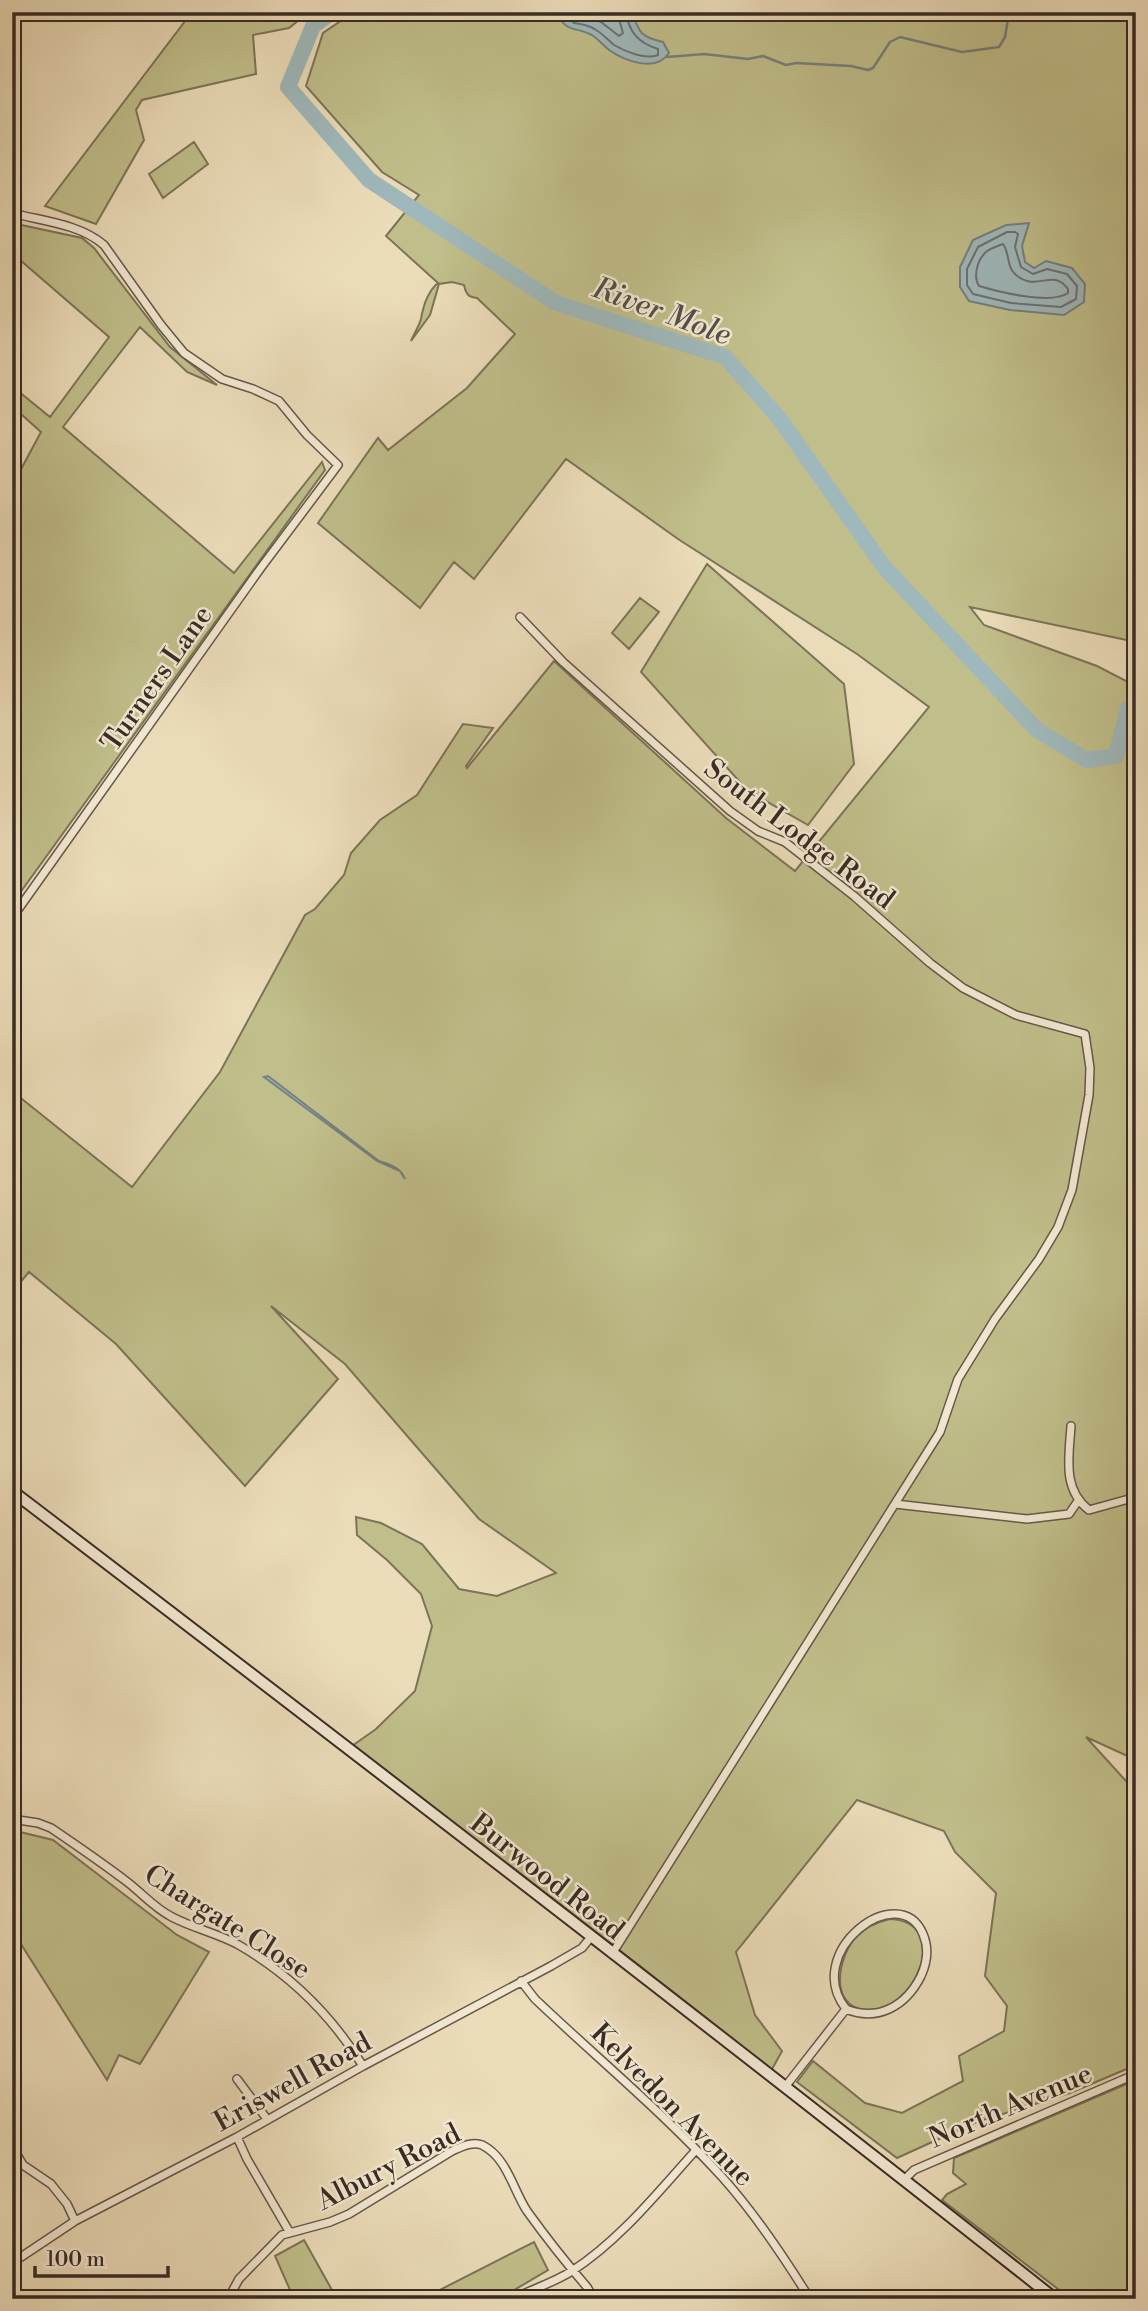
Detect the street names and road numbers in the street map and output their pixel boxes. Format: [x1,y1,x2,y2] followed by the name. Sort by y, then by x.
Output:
[94,599,220,759] street label: Turners Lane
[697,751,901,917] street label: South Lodge Road
[462,1806,631,1948] street label: Burwood Road
[137,1857,317,1987] street label: Chargate Close
[583,2016,761,2194] street label: Kelvedon Avenue
[208,2025,378,2140] street label: Eriswell Road
[924,2056,1098,2157] street label: North Avenue
[310,2116,467,2219] street label: Albury Road

